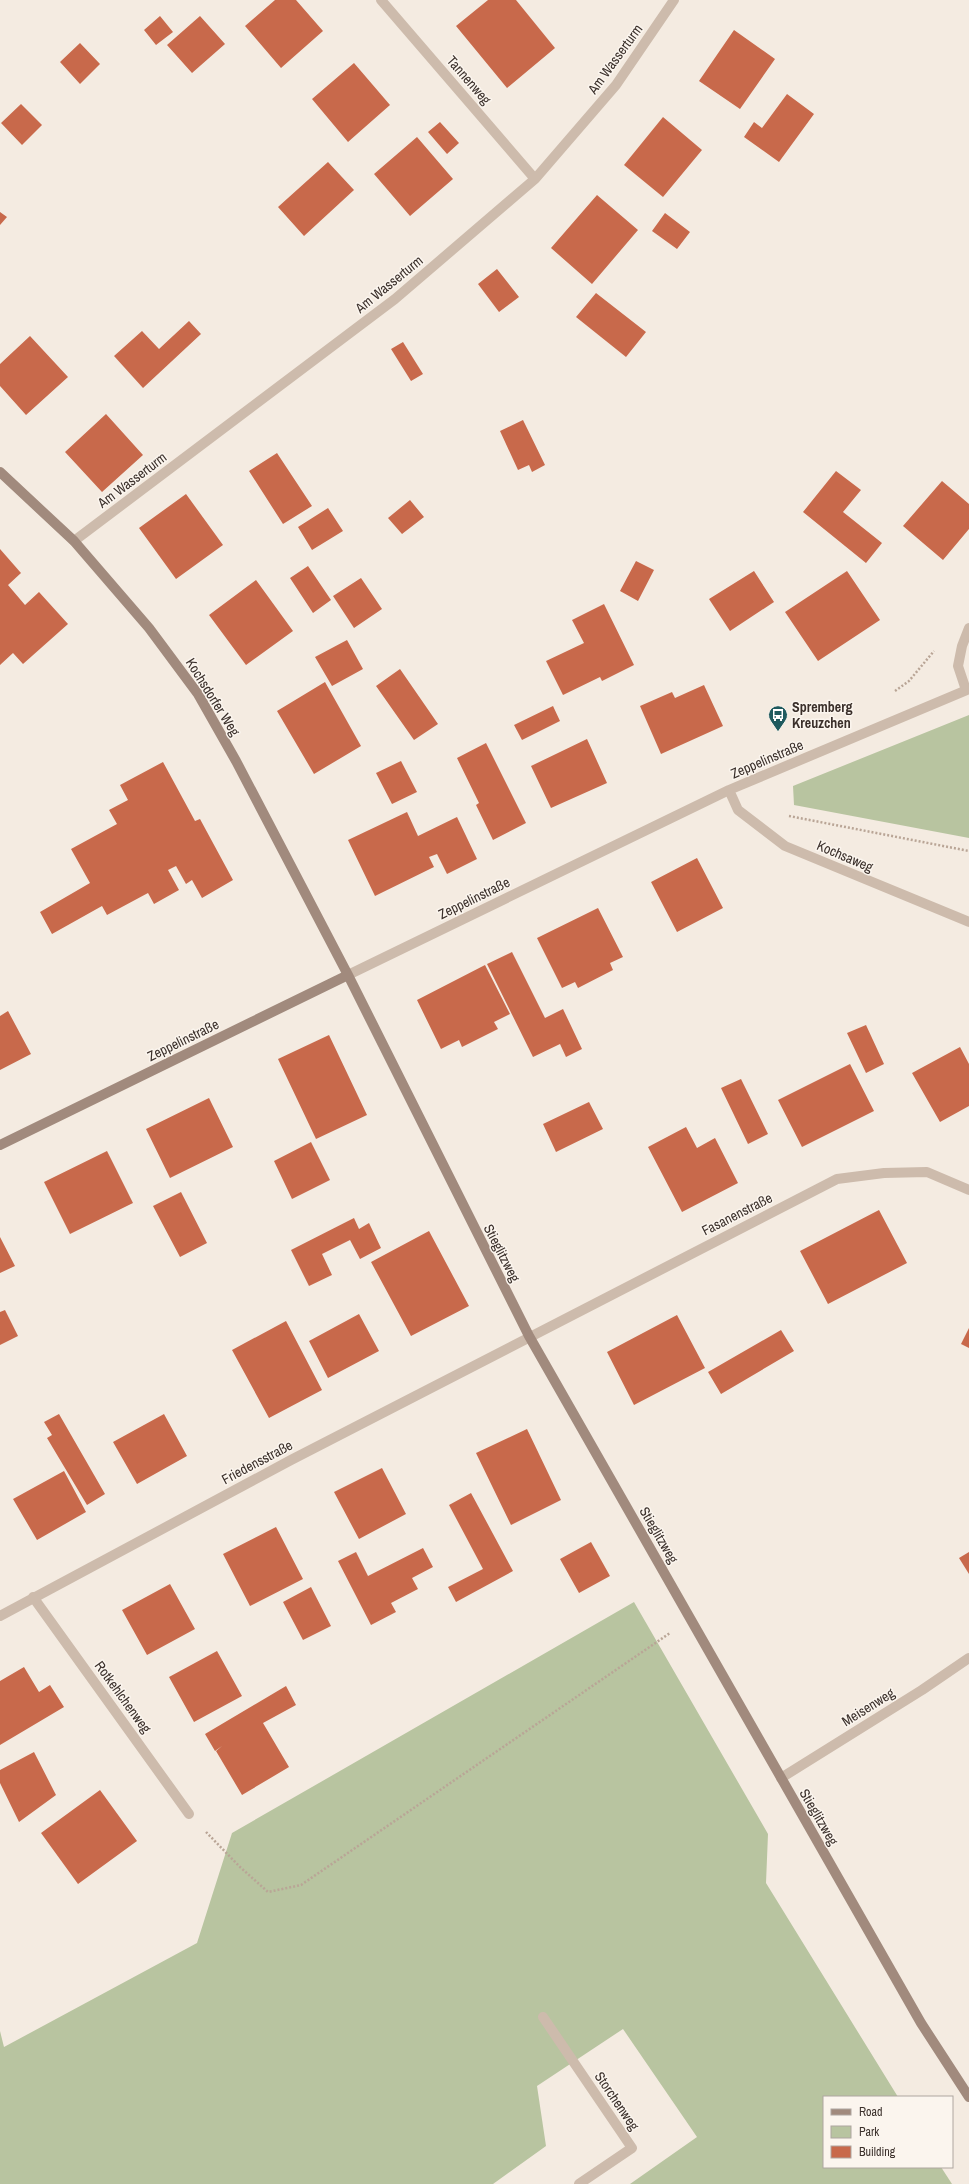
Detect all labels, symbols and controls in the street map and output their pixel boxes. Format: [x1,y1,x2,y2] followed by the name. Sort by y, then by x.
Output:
[583,21,646,98] street label: Am Wasserturm
[443,52,496,109] street label: Tannenweg
[351,251,426,317] street label: Am Wasserturm
[93,448,170,512] street label: Am Wasserturm
[182,655,244,740] street label: Kochsdorfer Weg
[792,698,853,732] place label: Spremberg Kreuzchen
[767,704,789,732] bus stop icon: Spremberg Kreuzchen
[728,736,806,782] street label: Zeppelinstraße
[814,836,876,876] street label: Kochsaweg
[435,873,513,923] street label: Zeppelinstraße
[144,1015,222,1065] street label: Zeppelinstraße
[699,1189,775,1239] street label: Fasanenstraße
[480,1221,524,1285] street label: Stieglitzweg
[218,1436,296,1488] street label: Friedensstraße
[636,1503,683,1567] street label: Stieglitzweg
[91,1657,156,1737] street label: Rotkehlchenweg
[838,1683,898,1730] street label: Meisenweg
[796,1785,843,1849] street label: Stieglitzweg
[591,2068,644,2134] street label: Storchenweg
[823,2096,953,2168] legend
[859,2104,883,2120] text: Road
[859,2124,879,2140] text: Park
[859,2144,896,2160] text: Building

